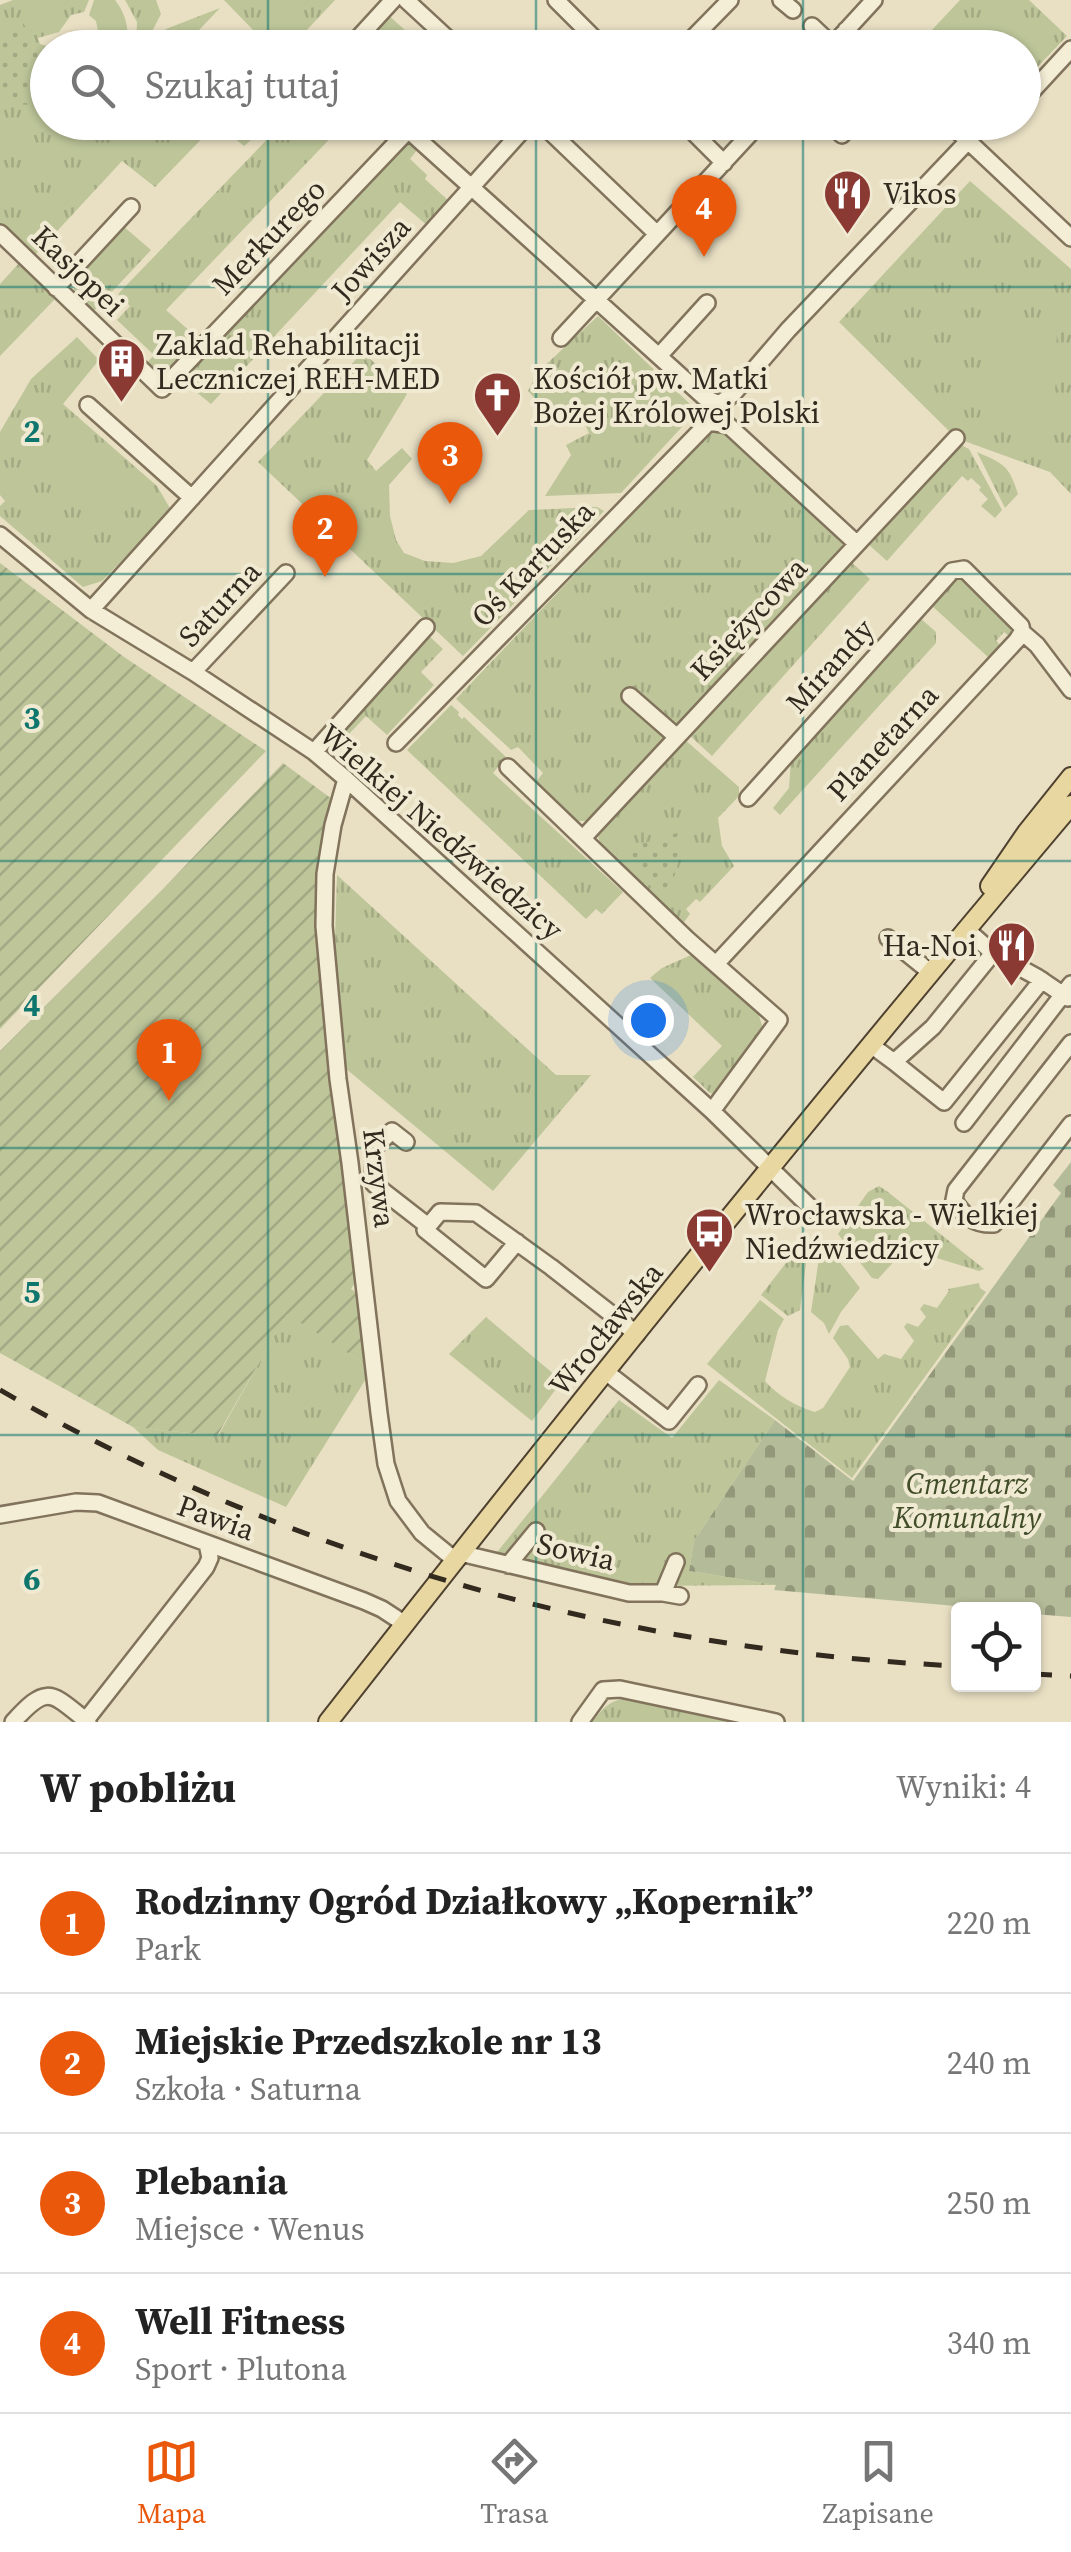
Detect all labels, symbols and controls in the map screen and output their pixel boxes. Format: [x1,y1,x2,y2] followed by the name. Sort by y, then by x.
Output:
[30,30,1041,140] search box
[65,58,120,113] icon: search
[145,59,340,111] text: Szukaj tutaj
[822,168,874,236] restaurant icon: Vikos
[203,169,335,304] street label: Merkurego
[883,173,957,214] place label: Vikos
[672,174,736,257] pin: 4
[321,207,420,311] street label: Jowisza
[23,216,134,325] street label: Kasjopei
[156,324,440,399] place label: Zaklad Rehabilitacji Leczniczej REH-MED
[95,336,147,404] building icon: Zaklad Rehabilitacji Leczniczej REH-MED
[533,358,820,433] place label: Kościół pw. Matki Bożej Królowej Polski
[472,370,524,438] church icon: Kościół pw. Matki Bożej Królowej Polski
[23,409,41,453] text: 2
[418,422,482,504] pin: 3
[462,491,604,636] street label: Oś Kartuska
[292,494,358,577] pin: 2
[681,548,817,689] street label: Księżycowa
[169,551,271,656] street label: Saturna
[776,609,883,722] street label: Mirandy
[818,675,948,810] street label: Planetarna
[23,696,41,740] text: 3
[311,714,573,949] street label: Wielkiej Niedźwiedzicy
[986,920,1038,988] restaurant icon: Ha-Noi
[883,925,977,966] place label: Ha-Noi
[23,983,41,1027] text: 4
[623,995,674,1046] your location
[136,1018,202,1101] pin: 1
[353,1126,406,1231] street label: Krzywa
[745,1194,1038,1269] place label: Wrocławska - Wielkiej Niedźwiedzicy
[684,1206,736,1274] bus stop icon: Wrocławska - Wielkiej Niedźwiedzicy
[539,1253,673,1404] street label: Wrocławska
[23,1270,41,1314] text: 5
[892,1463,1042,1538] park label: Cmentarz Komunalny
[172,1485,261,1551] street label: Pawia
[533,1523,620,1581] street label: Sowia
[23,1557,41,1601] text: 6
[951,1602,1041,1692] map controls
[951,1602,1041,1692] button: locate
[40,1758,236,1816] text: W pobliżu
[896,1765,1031,1809] text: Wyniki: 4
[135,1875,813,1927] text: Rodzinny Ogród Działkowy „Kopernik”
[64,1901,81,1945] text: 1
[947,1901,1031,1945] text: 220 m
[135,1927,201,1971] text: Park
[135,2015,602,2067] text: Miejskie Przedszkole nr 13
[64,2041,81,2085] text: 2
[947,2041,1031,2085] text: 240 m
[135,2067,361,2111] text: Szkoła · Saturna
[135,2155,288,2207] text: Plebania
[64,2181,81,2225] text: 3
[947,2181,1031,2225] text: 250 m
[135,2207,365,2251] text: Miejsce · Wenus
[135,2295,345,2347] text: Well Fitness
[64,2321,81,2365] text: 4
[947,2321,1031,2365] text: 340 m
[135,2347,347,2391] text: Sport · Plutona
[137,2434,206,2532] tab: Mapa
[480,2434,548,2532] tab: Trasa
[823,2434,934,2532] tab: Zapisane

